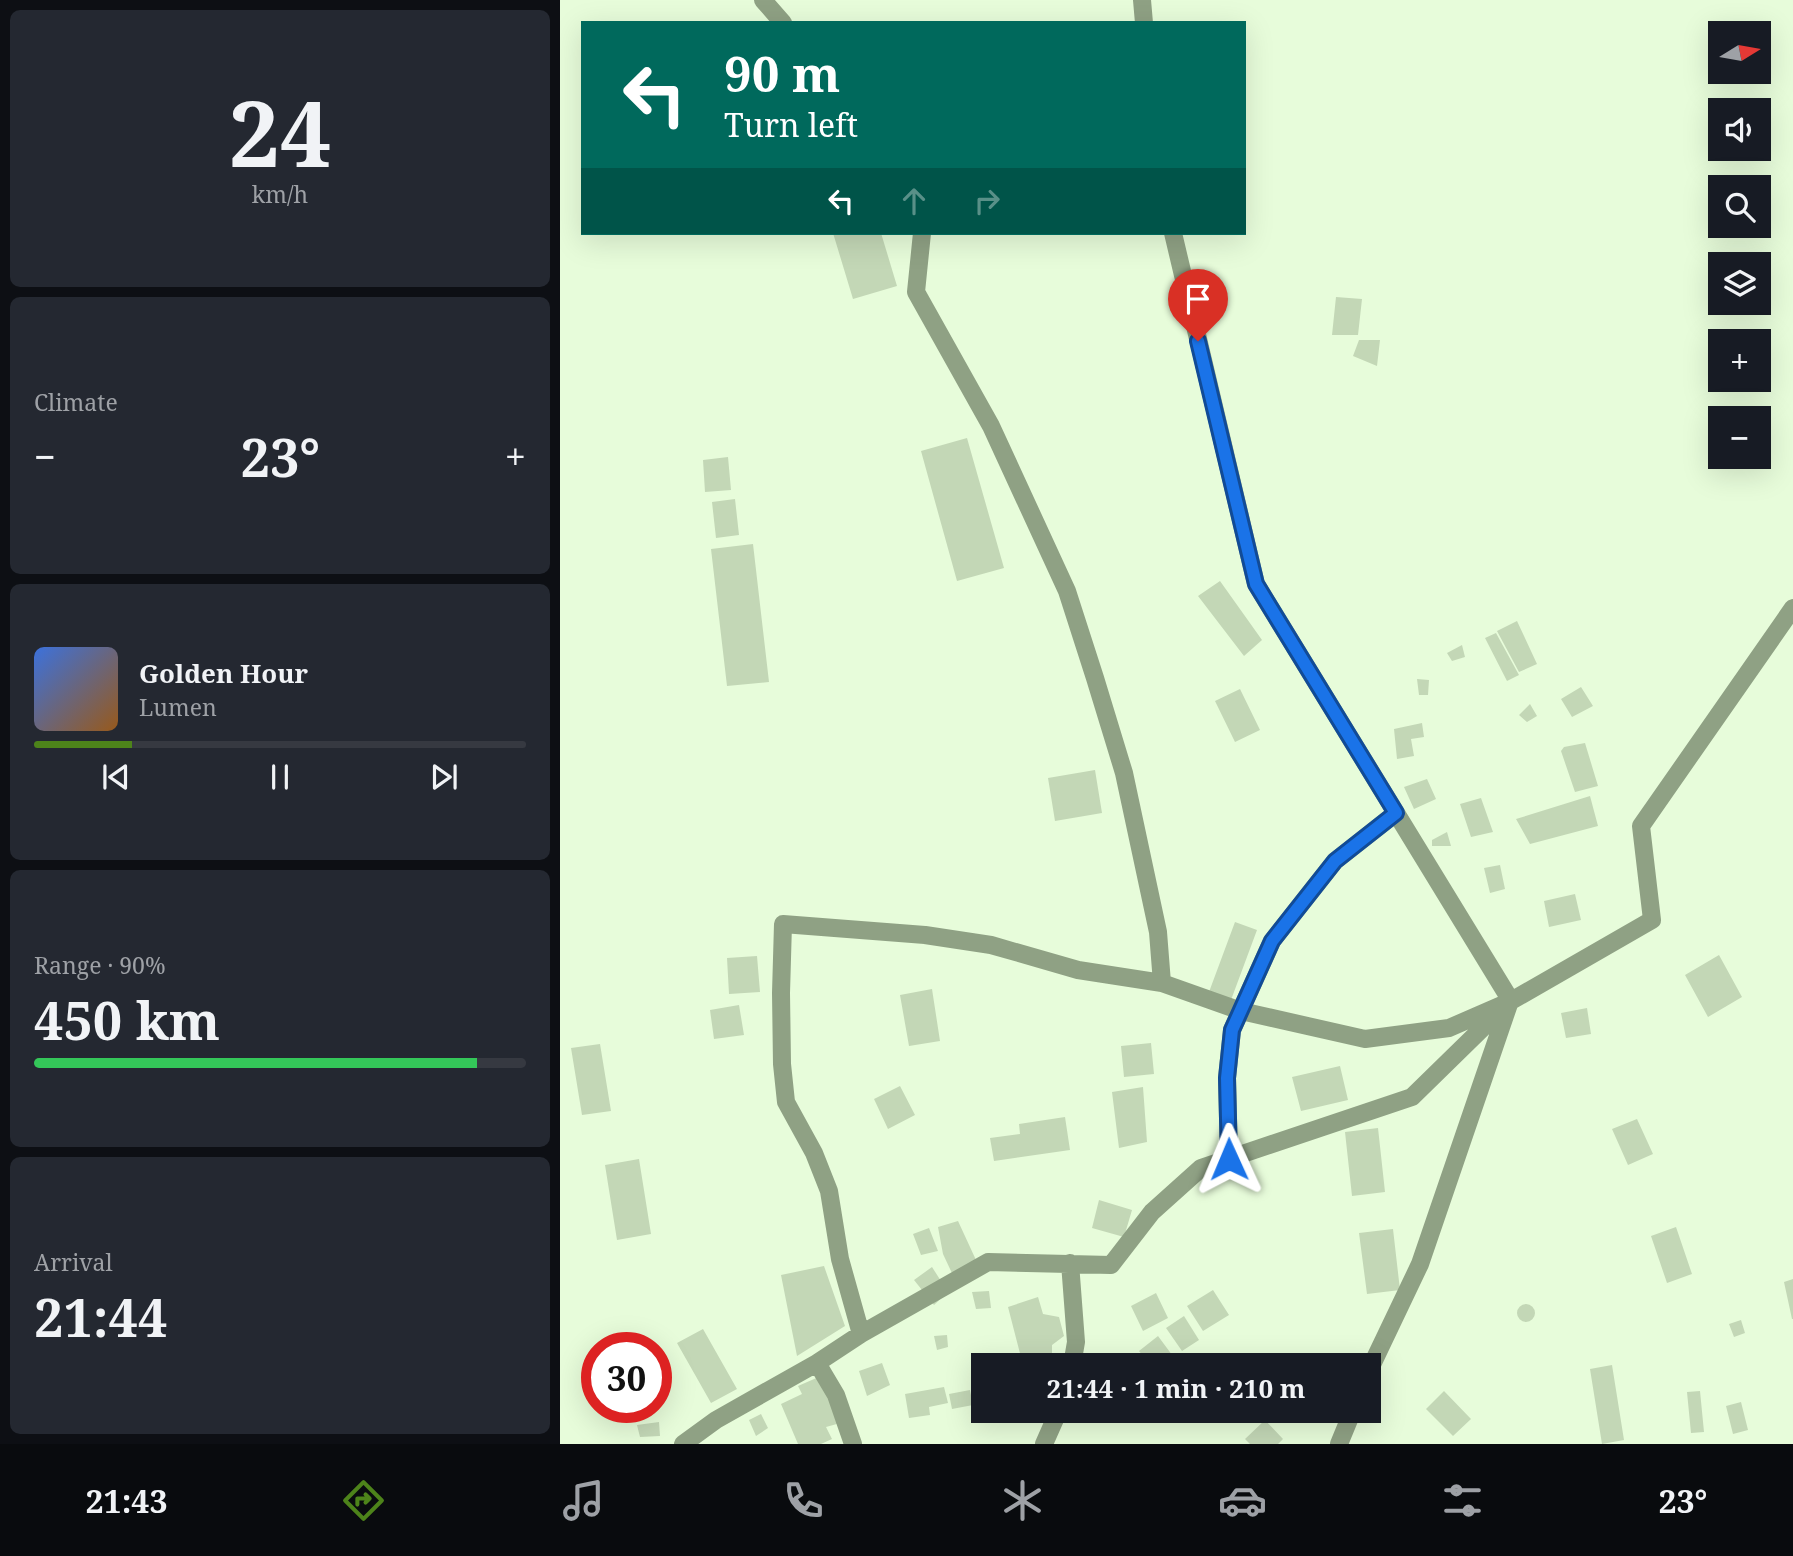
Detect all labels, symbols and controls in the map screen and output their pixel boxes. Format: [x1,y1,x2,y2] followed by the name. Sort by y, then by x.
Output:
[1708,21,1771,84] north arrow
[1708,21,1771,469] map controls
[724,40,840,106] text: 90 m
[609,49,700,140] icon: left
[229,70,331,194] text: 24
[1708,98,1771,161] button: sound
[724,103,858,146] text: Turn left
[1708,175,1771,238] button: search
[252,178,308,210] text: km/h
[822,182,860,220] icon: left
[895,182,933,220] icon: ahead
[968,182,1006,220] icon: right
[1708,252,1771,315] button: layers
[1168,269,1228,341] pin
[1179,280,1217,318] icon: arrive
[1708,329,1771,392] button: +
[34,386,118,418] text: Climate
[1708,406,1771,469] button: −
[241,421,320,492] text: 23°
[34,430,56,482] text: −
[505,430,526,482] text: +
[139,655,308,691] text: Golden Hour
[139,691,217,723] text: Lumen
[97,758,135,796] icon: previous
[261,758,299,796] icon: pause
[425,758,463,796] icon: next
[34,949,166,981] text: Range · 90%
[34,984,220,1055] text: 450 km
[1192,1122,1266,1196] position arrow
[34,1246,113,1278] text: Arrival
[34,1281,167,1352] text: 21:44
[581,1332,672,1423] speed limit sign: 30
[1046,1370,1306,1406] text: 21:44 · 1 min · 210 m
[339,1476,388,1525] icon: directions
[559,1476,608,1525] icon: music
[779,1476,828,1525] icon: phone
[998,1476,1047,1525] icon: climate
[1218,1476,1267,1525] icon: car
[1438,1476,1487,1525] icon: filters
[85,1479,168,1522] text: 21:43
[1658,1479,1707,1522] text: 23°

